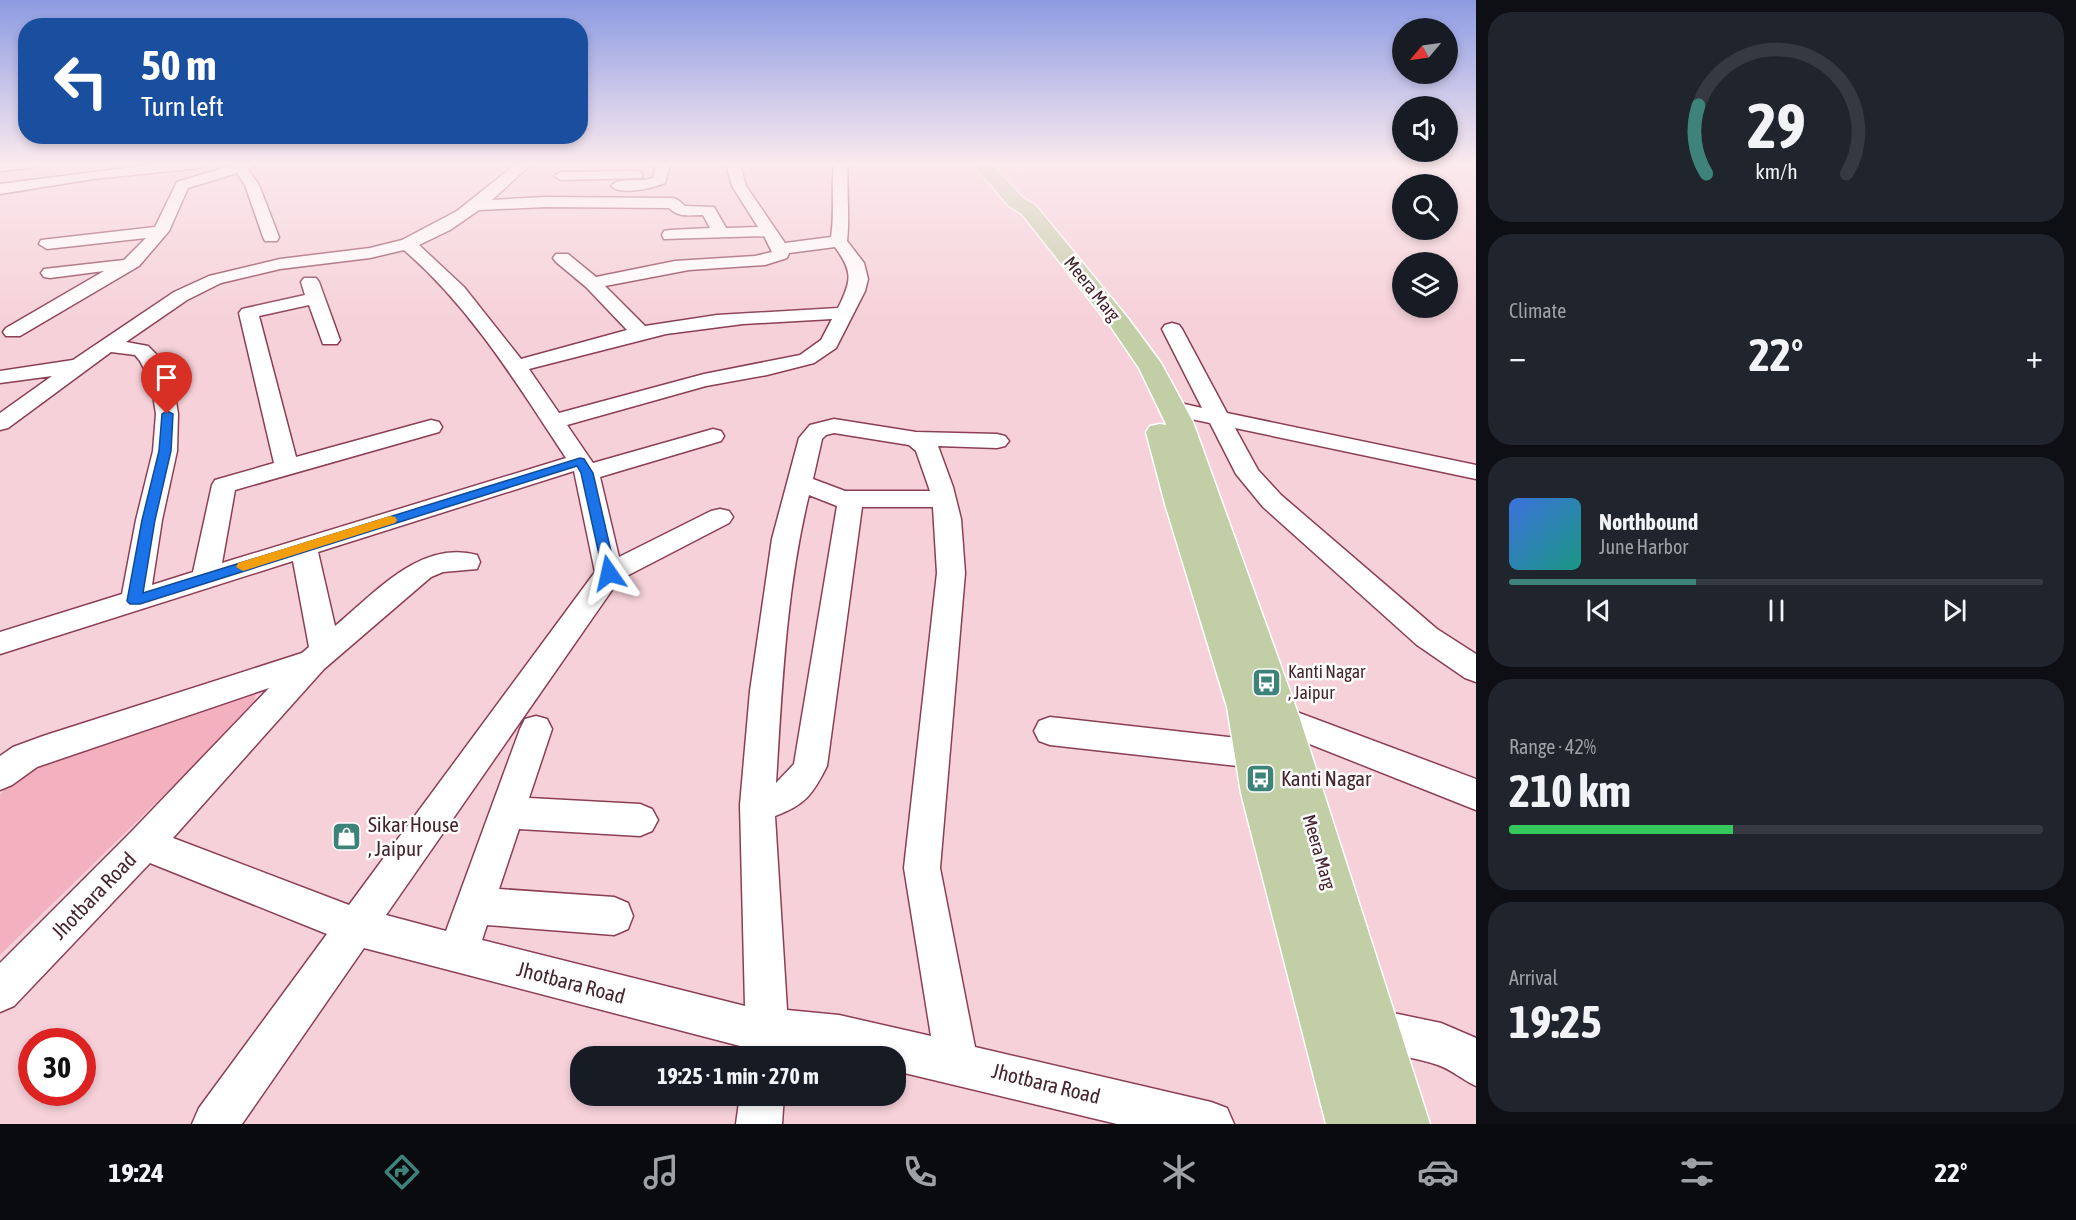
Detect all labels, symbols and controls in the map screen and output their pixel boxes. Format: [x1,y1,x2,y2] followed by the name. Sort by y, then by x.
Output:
[1392,18,1458,84] north arrow
[1392,18,1458,318] map controls
[141,41,216,89] text: 50 m
[42,42,120,120] icon: left
[1747,90,1805,161] text: 29
[141,91,224,122] text: Turn left
[1392,96,1458,162] button: sound
[1755,160,1797,185] text: km/h
[1392,174,1458,240] button: search
[1060,252,1125,325] street label: Meera Marg
[1392,252,1458,318] button: layers
[1509,299,1566,322] text: Climate
[1749,329,1803,381] text: 22°
[1509,337,1526,375] text: −
[2026,337,2043,375] text: +
[141,352,192,414] pin
[150,361,183,394] icon: arrive
[1599,509,1698,535] text: Northbound
[1599,535,1688,558] text: June Harbor
[577,541,641,605] position arrow
[1582,594,1615,627] icon: previous
[1760,594,1793,627] icon: pause
[1938,594,1971,627] icon: next
[1288,661,1366,703] place label: Kanti Nagar , Jaipur
[1251,666,1283,698] bus stop icon: Kanti Nagar , Jaipur
[1509,735,1596,758] text: Range · 42%
[1244,763,1276,795] bus stop icon: Kanti Nagar
[1509,765,1631,817] text: 210 km
[1281,766,1372,790] place label: Kanti Nagar
[368,812,459,860] place label: Sikar House , Jaipur
[1299,812,1340,892] street label: Meera Marg
[331,821,363,853] shop icon: Sikar House , Jaipur
[46,847,140,944] street label: Jhotbara Road
[515,956,628,1008] street label: Jhotbara Road
[1509,966,1558,989] text: Arrival
[1509,996,1602,1048] text: 19:25
[18,1028,96,1106] speed limit sign: 30
[989,1058,1103,1108] street label: Jhotbara Road
[657,1063,819,1089] text: 19:25 · 1 min · 270 m
[381,1151,423,1193] icon: directions
[640,1151,682,1193] icon: music
[899,1151,941,1193] icon: phone
[1158,1151,1200,1193] icon: climate
[1417,1151,1459,1193] icon: car
[1676,1151,1718,1193] icon: filters
[108,1157,164,1188] text: 19:24
[1935,1157,1967,1188] text: 22°

